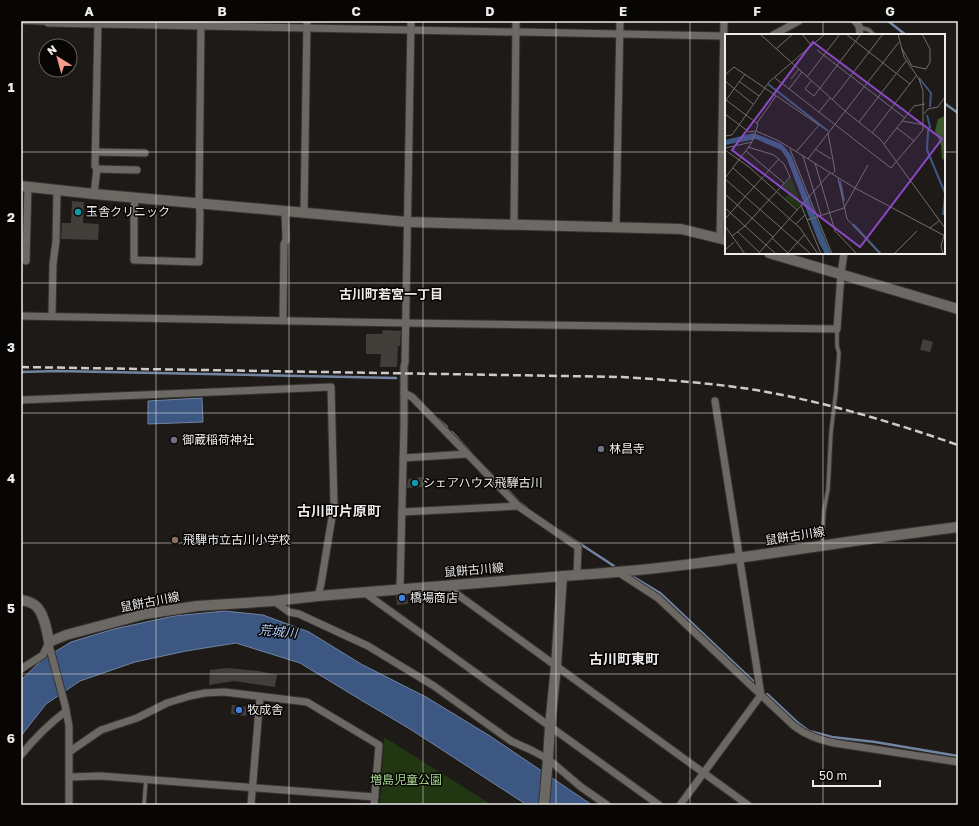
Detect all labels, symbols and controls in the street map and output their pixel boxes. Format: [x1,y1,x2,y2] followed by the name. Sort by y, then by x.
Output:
[84,3,94,19] text: A
[217,3,227,19] text: B
[351,3,361,19] text: C
[485,3,495,19] text: D
[619,3,627,19] text: E
[753,3,761,19] text: F
[885,3,895,19] text: G
[725,34,945,254] inset map
[38,38,78,78] north arrow
[44,42,59,57] text: N
[8,79,15,95] text: 1
[86,204,170,219] place label: 玉舎クリニック
[73,207,83,217] marker: 玉舎クリニック
[7,209,15,225] text: 2
[339,286,443,302] district label: 古川町若宮一丁目
[7,339,15,355] text: 3
[182,432,254,447] place label: 御蔵稲荷神社
[169,435,179,445] marker: 御蔵稲荷神社
[609,441,645,456] place label: 林昌寺
[596,444,606,454] marker: 林昌寺
[7,470,15,486] text: 4
[423,475,543,490] place label: シェアハウス飛騨古川
[410,478,420,488] marker: シェアハウス飛騨古川
[297,502,381,519] district label: 古川町片原町
[764,523,826,548] street label: 鼠餅古川線
[183,532,291,547] place label: 飛騨市立古川小学校
[170,535,180,545] marker: 飛騨市立古川小学校
[443,559,505,580] street label: 鼠餅古川線
[119,588,181,615] street label: 鼠餅古川線
[410,590,458,605] place label: 橋場商店
[397,593,407,603] marker: 橋場商店
[7,600,15,616] text: 5
[258,621,300,641] water label: 荒城川
[589,650,659,667] district label: 古川町東町
[247,702,283,717] place label: 牧成舎
[234,705,244,715] marker: 牧成舎
[7,730,15,746] text: 6
[813,762,880,788] scale bar
[819,768,847,783] text: 50 m
[370,772,442,787] park label: 増島児童公園

